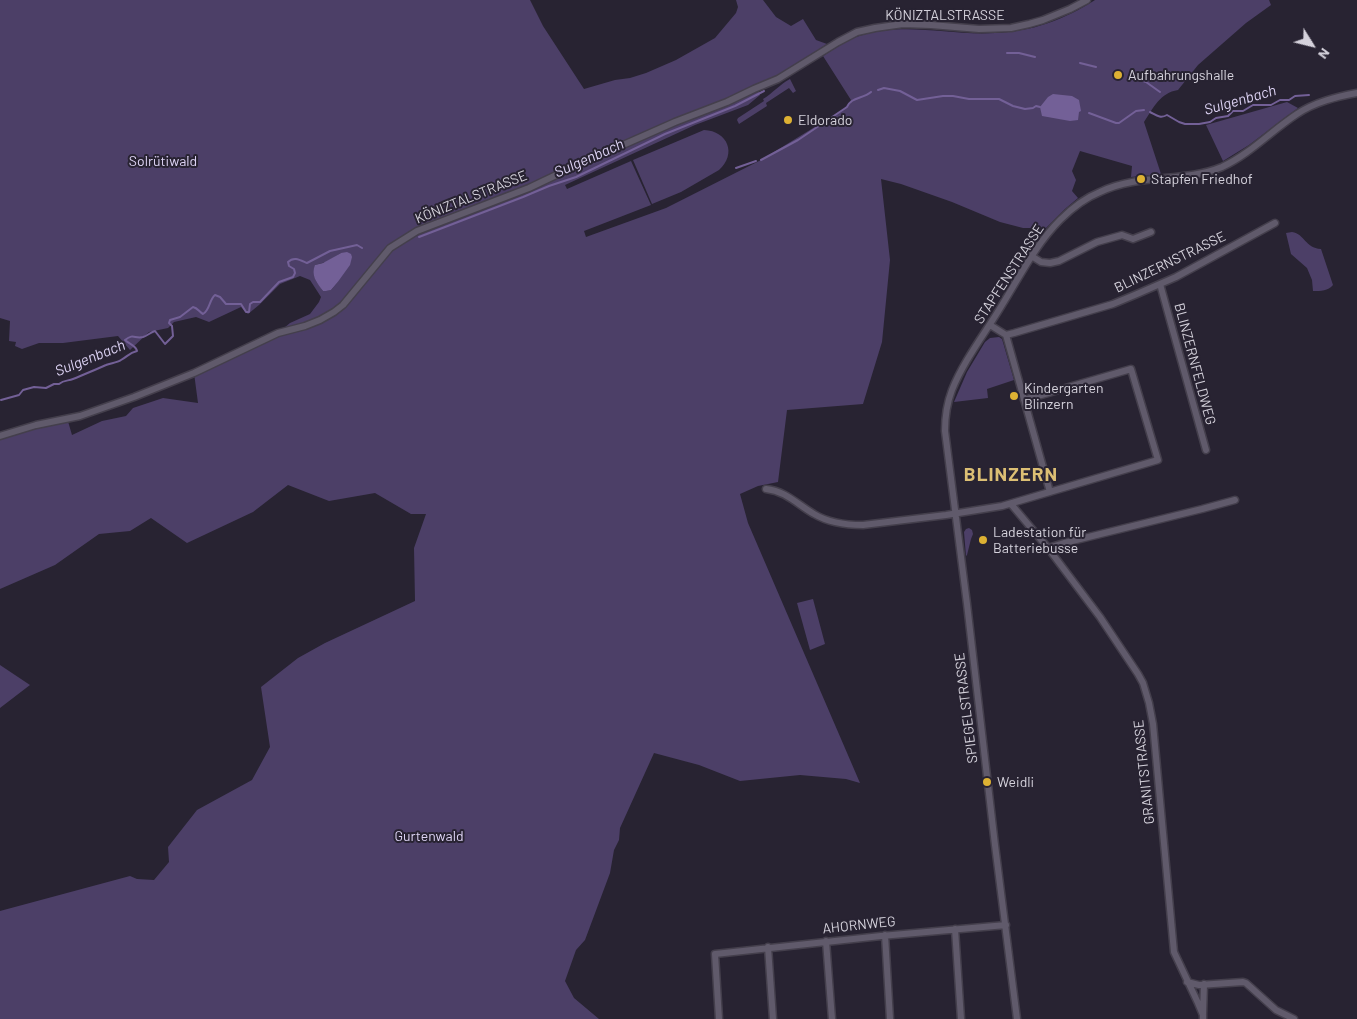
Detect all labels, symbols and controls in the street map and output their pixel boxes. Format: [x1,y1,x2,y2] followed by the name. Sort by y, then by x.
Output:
[885,7,1005,23] street label: KÖNIZTALSTRASSE
[1287,20,1337,70] north arrow
[1315,45,1334,63] text: N
[1128,67,1234,83] place label: Aufbahrungshalle
[1112,69,1124,81] marker: Aufbahrungshalle
[1202,81,1278,119] water label: Sulgenbach
[798,112,852,128] place label: Eldorado
[782,114,794,126] marker: Eldorado
[551,135,627,181] water label: Sulgenbach
[129,153,197,169] park label: Solrütiwald
[413,167,529,227] street label: KÖNIZTALSTRASSE
[1151,171,1253,187] place label: Stapfen Friedhof
[1135,173,1147,185] marker: Stapfen Friedhof
[971,221,1047,327] street label: STAPFENSTRASSE
[1112,228,1228,296] street label: BLINZERNSTRASSE
[1171,301,1219,427] street label: BLINZERNFELDWEG
[52,336,128,380] water label: Sulgenbach
[1024,380,1103,412] place label: Kindergarten Blinzern
[1008,390,1020,402] marker: Kindergarten Blinzern
[963,464,1059,486] district label: BLINZERN
[993,524,1086,556] place label: Ladestation für Batteriebusse
[977,534,989,546] marker: Ladestation für Batteriebusse
[951,652,981,764] street label: SPIEGELSTRASSE
[1130,719,1158,825] street label: GRANITSTRASSE
[997,774,1034,790] place label: Weidli
[981,776,993,788] marker: Weidli
[394,828,464,844] park label: Gurtenwald
[822,913,896,937] street label: AHORNWEG

